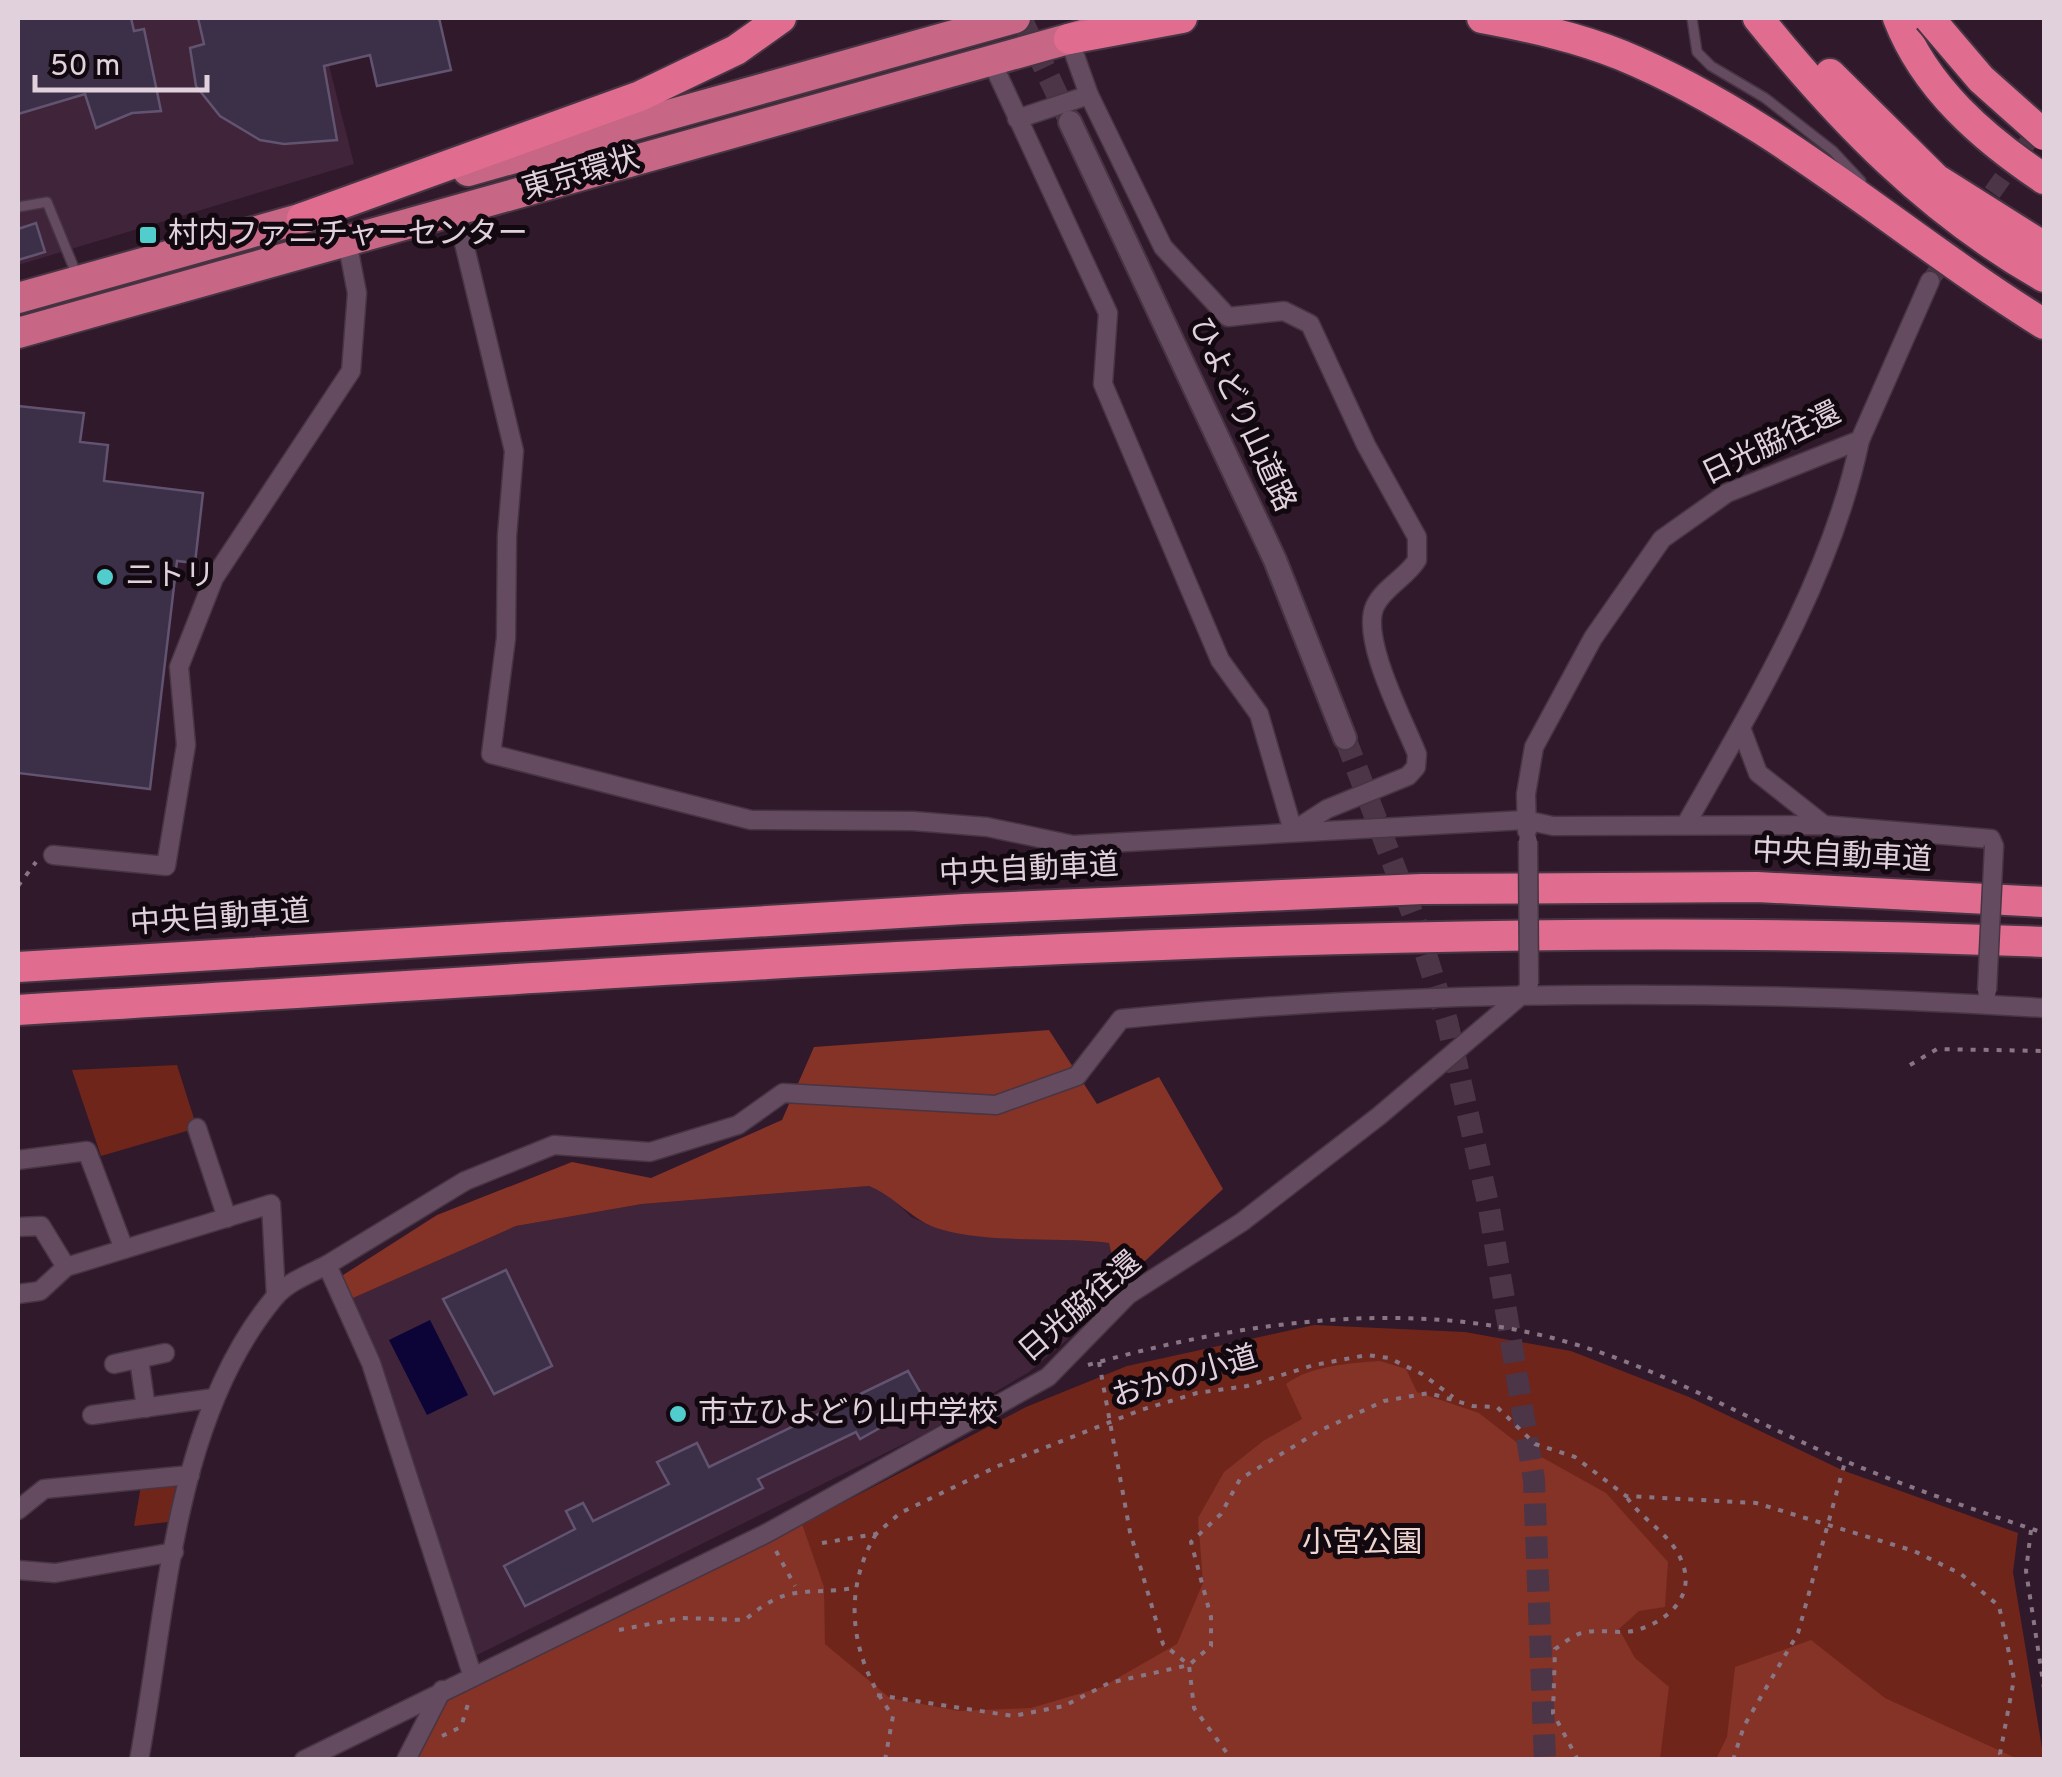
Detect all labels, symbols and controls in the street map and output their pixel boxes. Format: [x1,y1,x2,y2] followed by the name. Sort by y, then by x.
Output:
[35,30,208,92] scale bar
[50,49,120,86] text: 50 m
[518,141,644,209] street label: 東京環状
[168,217,528,254] place label: 村内ファニチャーセンター
[137,224,159,246] marker: 村内ファニチャーセンター
[1180,312,1302,518] street label: ひよどり山道路
[1696,395,1848,495] street label: 日光脇往還
[125,559,215,596] place label: ニトリ
[94,566,116,588] marker: ニトリ
[1751,834,1933,880] street label: 中央自動車道
[938,848,1120,894] street label: 中央自動車道
[129,894,311,944] street label: 中央自動車道
[1012,1245,1150,1371] street label: 日光脇往還
[1108,1340,1262,1416] street label: おかの小道
[698,1396,998,1433] place label: 市立ひよどり山中学校
[667,1403,689,1425] marker: 市立ひよどり山中学校
[1302,1526,1422,1563] park label: 小宮公園

